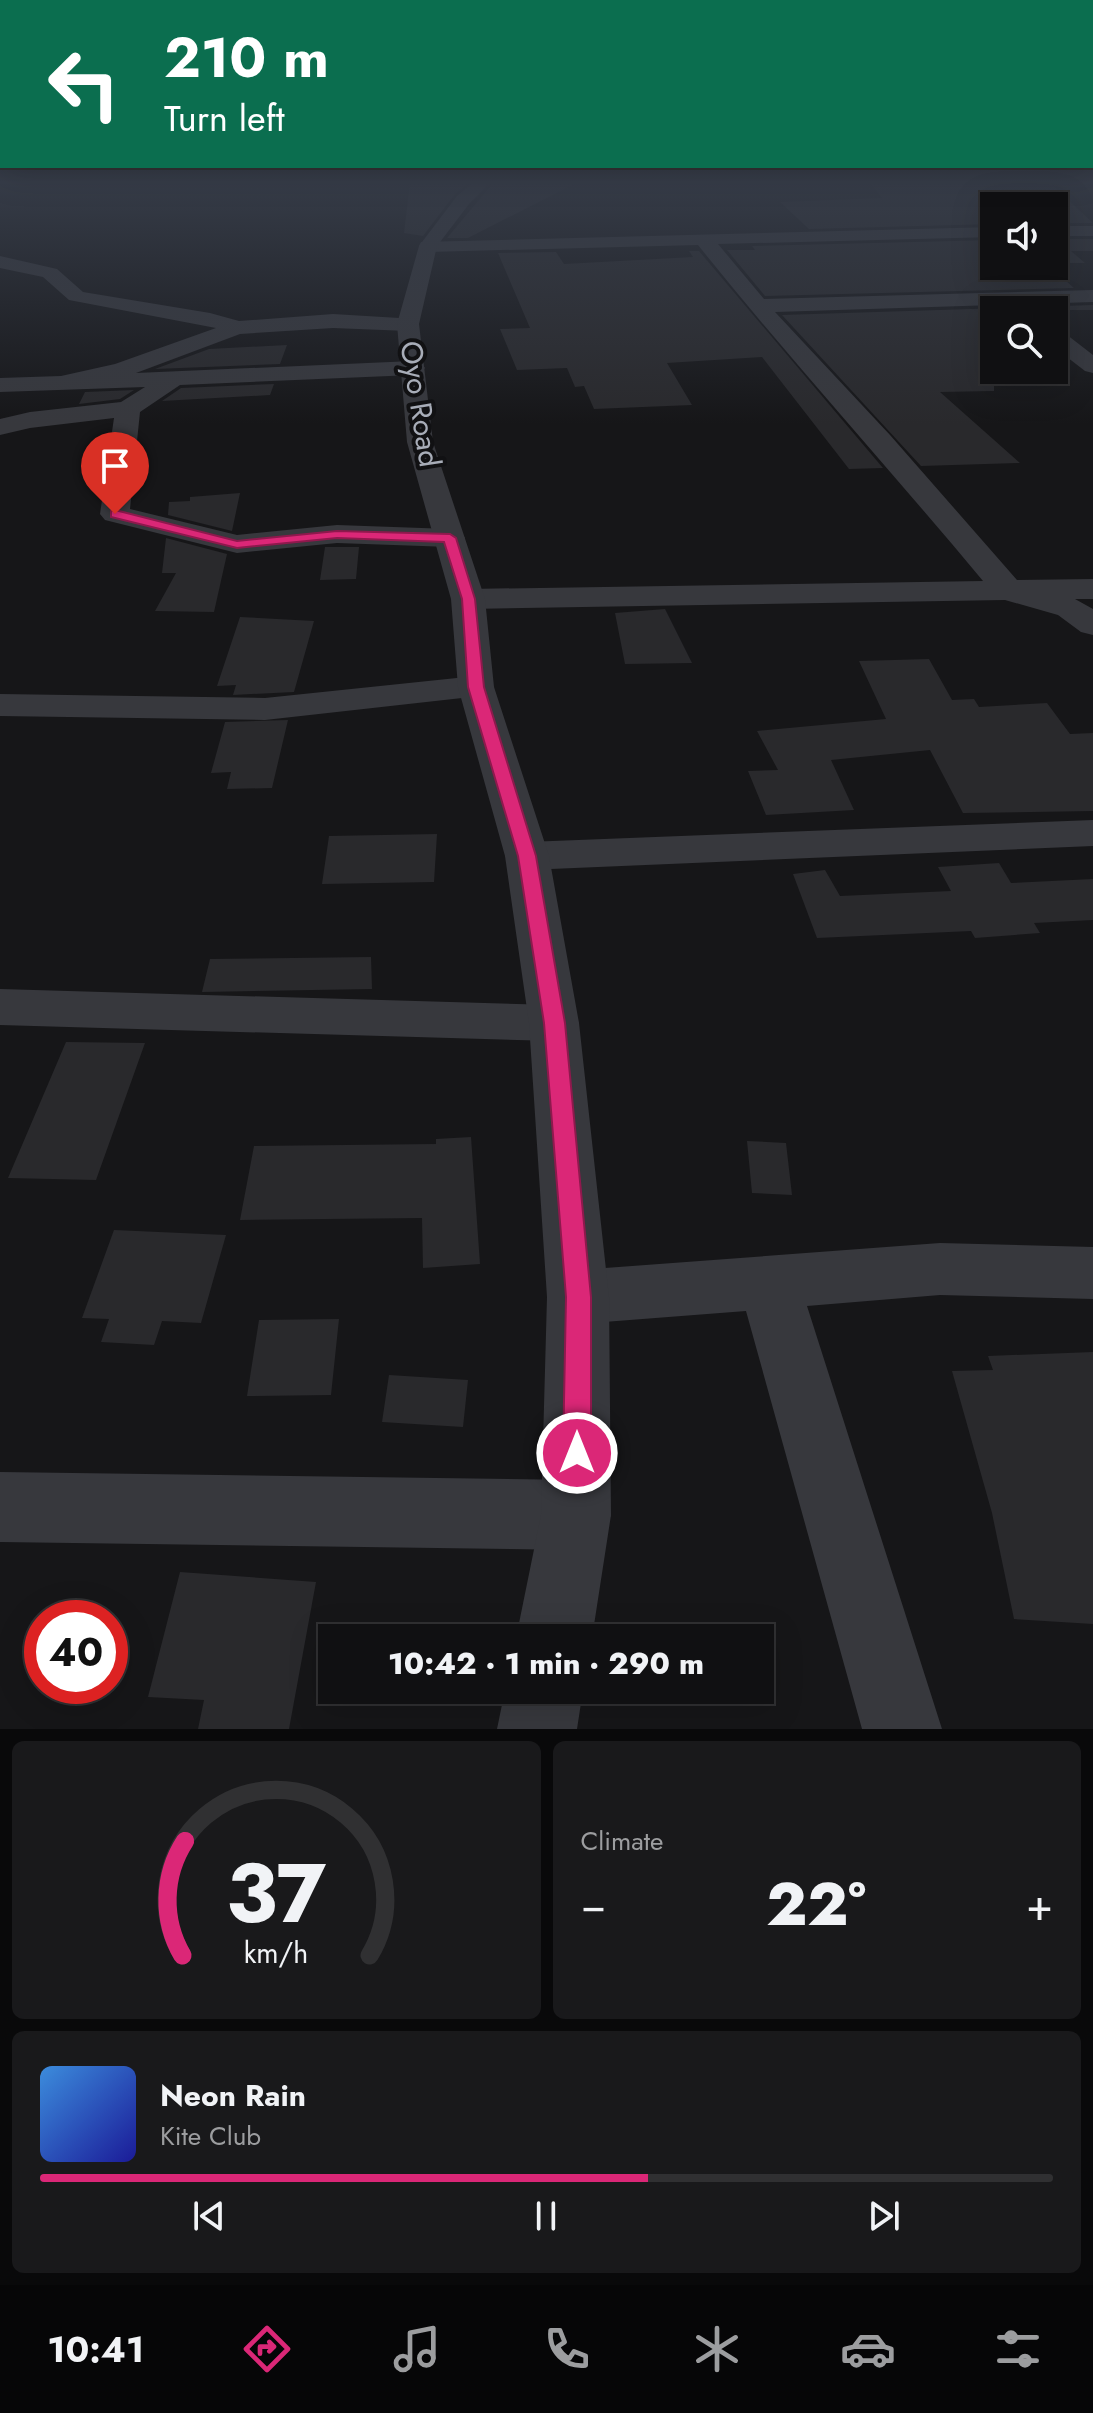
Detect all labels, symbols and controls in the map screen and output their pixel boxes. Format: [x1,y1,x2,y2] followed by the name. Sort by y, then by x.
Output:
[164,17,329,98] text: 210 m
[32,32,136,136] icon: left
[164,92,285,144] text: Turn left
[980,192,1068,384] map controls
[980,192,1068,280] button: sound
[980,296,1068,384] button: search
[389,338,452,470] street label: Oyo Road
[81,432,149,514] pin
[93,444,137,488] icon: arrive
[535,1411,619,1495] position arrow
[24,1600,128,1704] speed limit sign: 40
[388,1642,704,1685] text: 10:42 · 1 min · 290 m
[581,1822,663,1860] text: Climate
[226,1833,327,1953] text: 37
[766,1861,866,1948] text: 22°
[581,1873,606,1937] text: −
[1026,1873,1053,1937] text: +
[244,1932,309,1974] text: km/h
[160,2074,306,2117] text: Neon Rain
[160,2117,261,2155] text: Kite Club
[187,2194,231,2238] icon: previous
[524,2194,568,2238] icon: pause
[862,2194,906,2238] icon: next
[239,2321,295,2377] icon: directions
[389,2321,445,2377] icon: music
[539,2321,595,2377] icon: phone
[689,2321,745,2377] icon: climate
[840,2321,896,2377] icon: car
[990,2321,1046,2377] icon: filters
[47,2323,144,2375] text: 10:41

